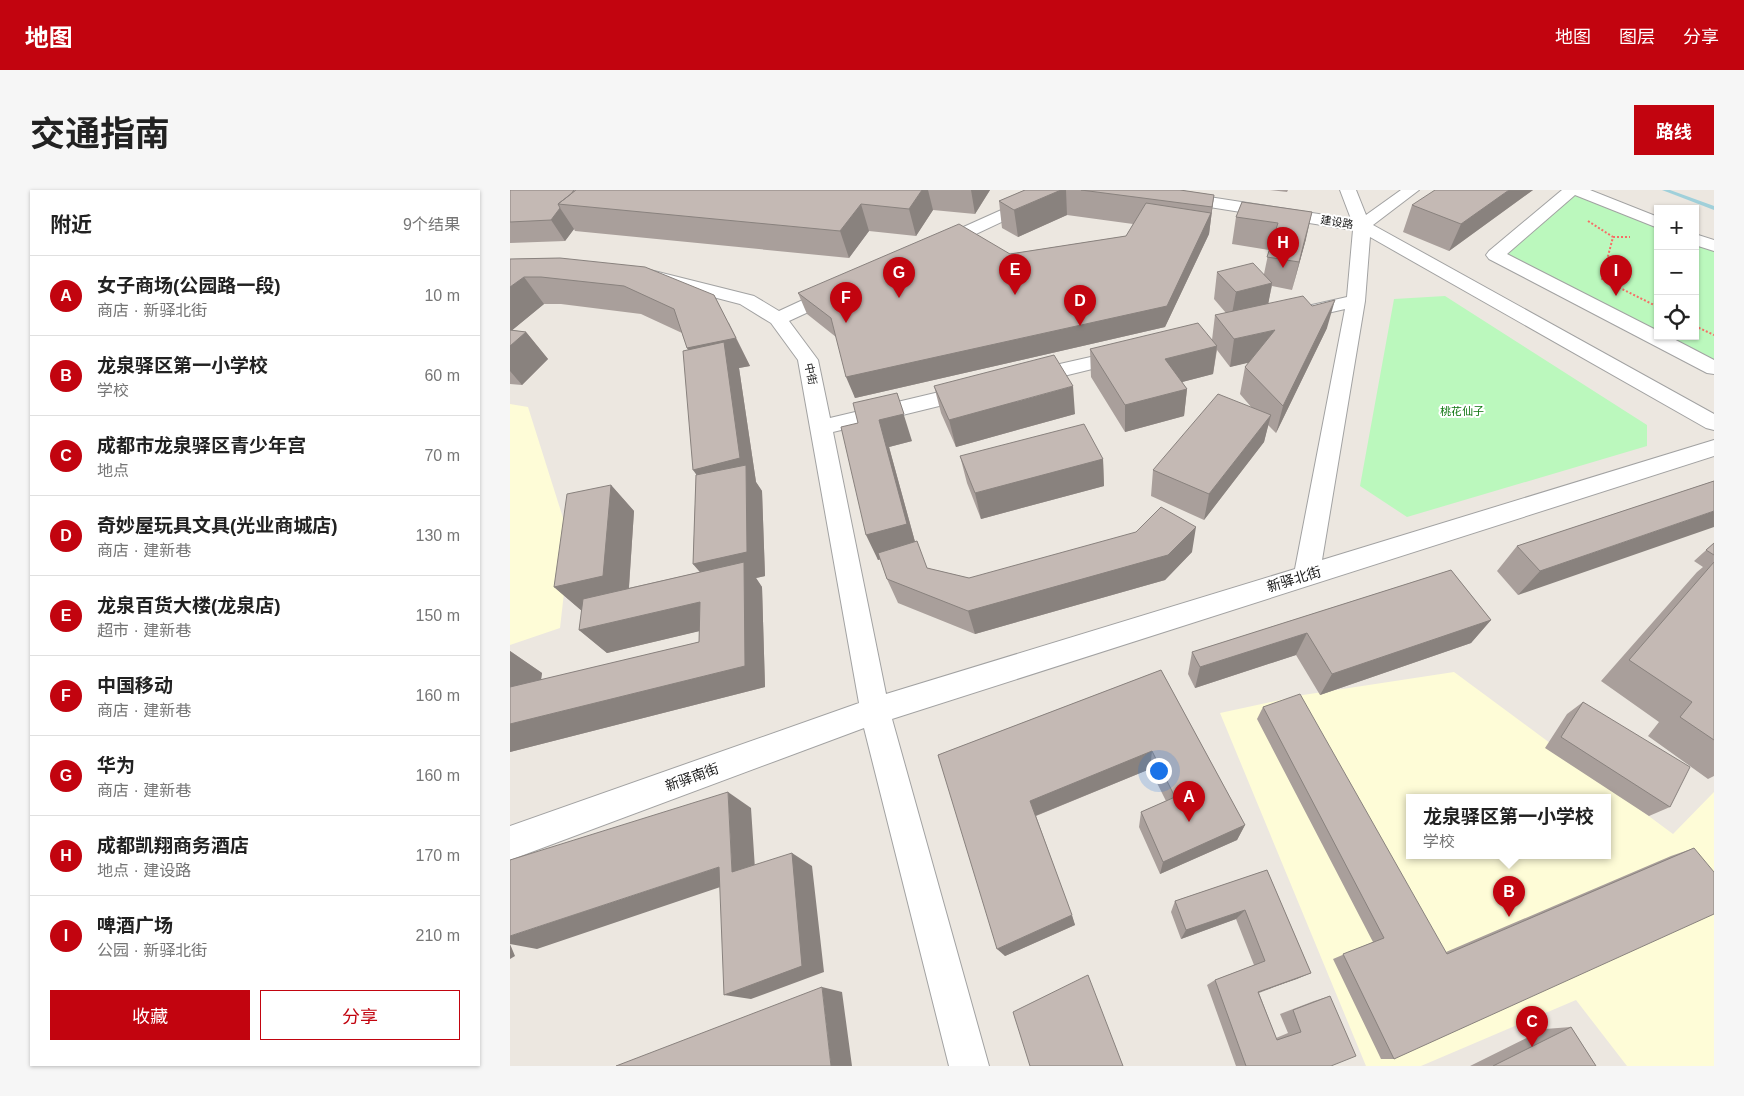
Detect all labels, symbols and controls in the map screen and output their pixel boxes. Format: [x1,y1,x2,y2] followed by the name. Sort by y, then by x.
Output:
[25,24,73,51] text: 地图
[1555,27,1591,47] text: 地图
[1619,27,1655,47] text: 图层
[1683,27,1719,47] text: 分享
[1634,105,1714,155] button: 路线
[30,114,170,153] text: 交通指南
[1654,205,1699,340] map controls
[1654,205,1699,250] button: +
[50,213,92,236] text: 附近
[1320,213,1354,231] street label: 建设路
[403,216,460,233] text: 9个结果
[1267,227,1299,268] pin: H
[1654,250,1699,295] button: −
[999,254,1031,295] pin: E
[1600,255,1632,296] pin: I
[883,257,915,298] pin: G
[97,275,281,296] text: 女子商场(公园路一段)
[830,282,862,323] pin: F
[1064,285,1096,326] pin: D
[60,287,72,304] text: A
[424,287,460,304] text: 10 m
[1654,295,1699,340] button: locate
[97,302,207,319] text: 商店 · 新驿北街
[97,355,268,376] text: 龙泉驿区第一小学校
[803,362,819,386] street label: 中街
[60,367,72,384] text: B
[424,367,460,384] text: 60 m
[97,382,129,399] text: 学校
[1440,405,1484,417] park label: 桃花仙子
[97,435,306,456] text: 成都市龙泉驿区青少年宫
[60,447,72,464] text: C
[424,447,460,464] text: 70 m
[97,462,129,479] text: 地点
[97,515,338,536] text: 奇妙屋玩具文具(光业商城店)
[60,527,72,544] text: D
[416,527,460,544] text: 130 m
[97,542,191,559] text: 商店 · 建新巷
[1265,563,1323,595] street label: 新驿北街
[97,595,281,616] text: 龙泉百货大楼(龙泉店)
[61,607,71,624] text: E
[416,607,460,624] text: 150 m
[97,622,191,639] text: 超市 · 建新巷
[97,675,173,696] text: 中国移动
[61,687,71,704] text: F
[416,687,460,704] text: 160 m
[97,702,191,719] text: 商店 · 建新巷
[97,755,135,776] text: 华为
[1146,758,1172,784] your location
[663,760,721,794] street label: 新驿南街
[60,767,72,784] text: G
[416,767,460,784] text: 160 m
[1173,781,1205,822] pin: A
[97,782,191,799] text: 商店 · 建新巷
[1406,794,1611,859] popup
[1423,806,1594,827] text: 龙泉驿区第一小学校
[1423,833,1455,850] text: 学校
[97,835,249,856] text: 成都凯翔商务酒店
[60,847,72,864] text: H
[416,847,460,864] text: 170 m
[97,862,191,879] text: 地点 · 建设路
[1493,876,1525,917] pin: B
[97,915,173,936] text: 啤酒广场
[64,927,68,944] text: I
[416,927,460,944] text: 210 m
[97,942,207,959] text: 公园 · 新驿北街
[50,990,250,1040] button: 收藏
[260,990,460,1040] button: 分享
[1516,1006,1548,1047] pin: C

